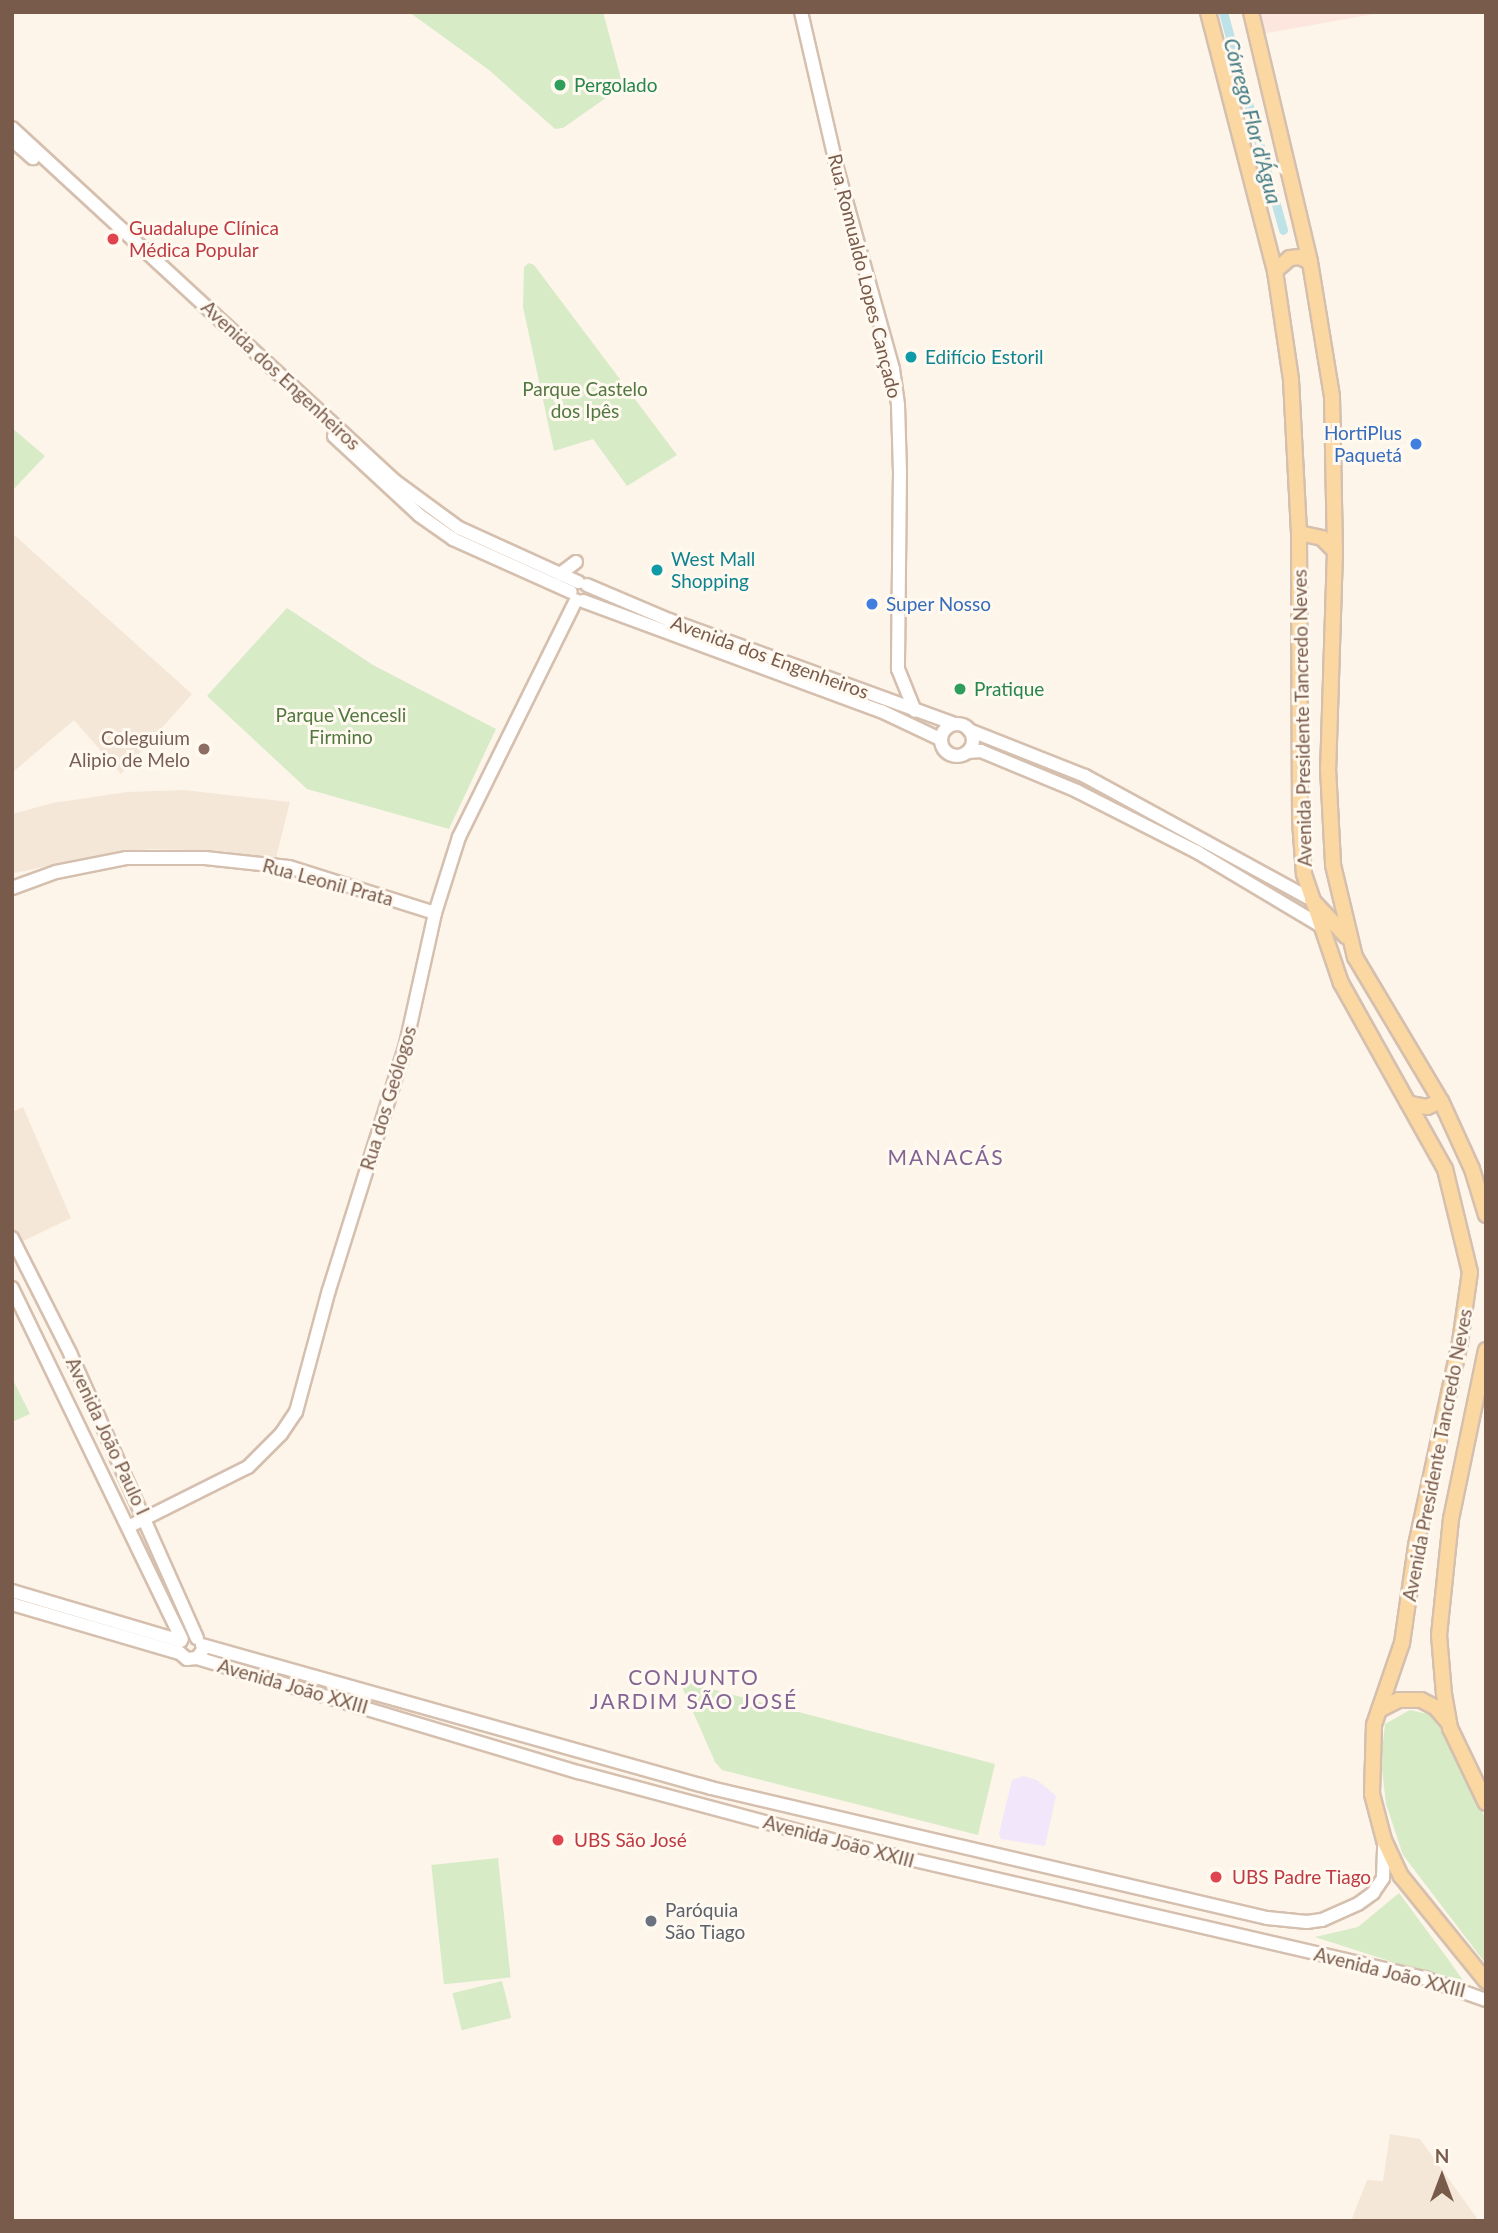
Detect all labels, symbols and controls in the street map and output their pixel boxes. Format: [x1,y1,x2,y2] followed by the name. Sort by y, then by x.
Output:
[1219,35,1287,207] water label: Córrego Flor d'Água
[574,74,657,96] place label: Pergolado
[552,77,568,93] marker: Pergolado
[824,151,906,401] street label: Rua Romualdo Lopes Cançado
[129,217,279,261] place label: Guadalupe Clínica Médica Popular
[103,229,123,249] marker: Guadalupe Clínica Médica Popular
[197,296,365,454] street label: Avenida dos Engenheiros
[925,346,1043,368] place label: Edifício Estoril
[903,349,919,365] marker: Edifício Estoril
[522,378,648,422] park label: Parque Castelo dos Ipês
[1324,422,1402,466] place label: HortiPlus Paquetá
[1408,436,1424,452] marker: HortiPlus Paquetá
[671,548,755,592] place label: West Mall Shopping
[649,562,665,578] marker: West Mall Shopping
[1288,569,1316,867] street label: Avenida Presidente Tancredo Neves
[886,593,991,615] place label: Super Nosso
[864,596,880,612] marker: Super Nosso
[668,611,872,703] street label: Avenida dos Engenheiros
[974,678,1044,700] place label: Pratique
[952,681,968,697] marker: Pratique
[275,704,407,748] park label: Parque Vencesli Firmino
[69,727,190,771] place label: Coleguium Alipio de Melo
[196,741,212,757] marker: Coleguium Alipio de Melo
[260,854,396,910] street label: Rua Leonil Prata
[355,1023,421,1173] street label: Rua dos Geólogos
[888,1144,1004,1170] district label: MANACÁS
[1397,1307,1477,1603] street label: Avenida Presidente Tancredo Neves
[61,1353,155,1519] street label: Avenida João Paulo I
[215,1654,371,1718] street label: Avenida João XXIII
[591,1664,797,1714] district label: CONJUNTO JARDIM SÃO JOSÉ
[761,1810,917,1872] street label: Avenida João XXIII
[574,1829,687,1851] place label: UBS São José
[548,1830,568,1850] marker: UBS São José
[1232,1866,1372,1888] place label: UBS Padre Tiago
[1206,1867,1226,1887] marker: UBS Padre Tiago
[665,1899,746,1943] place label: Paróquia São Tiago
[643,1913,659,1929] marker: Paróquia São Tiago
[1312,1942,1468,2002] street label: Avenida João XXIII
[1407,2142,1477,2212] north arrow
[1435,2144,1449,2167] text: N

